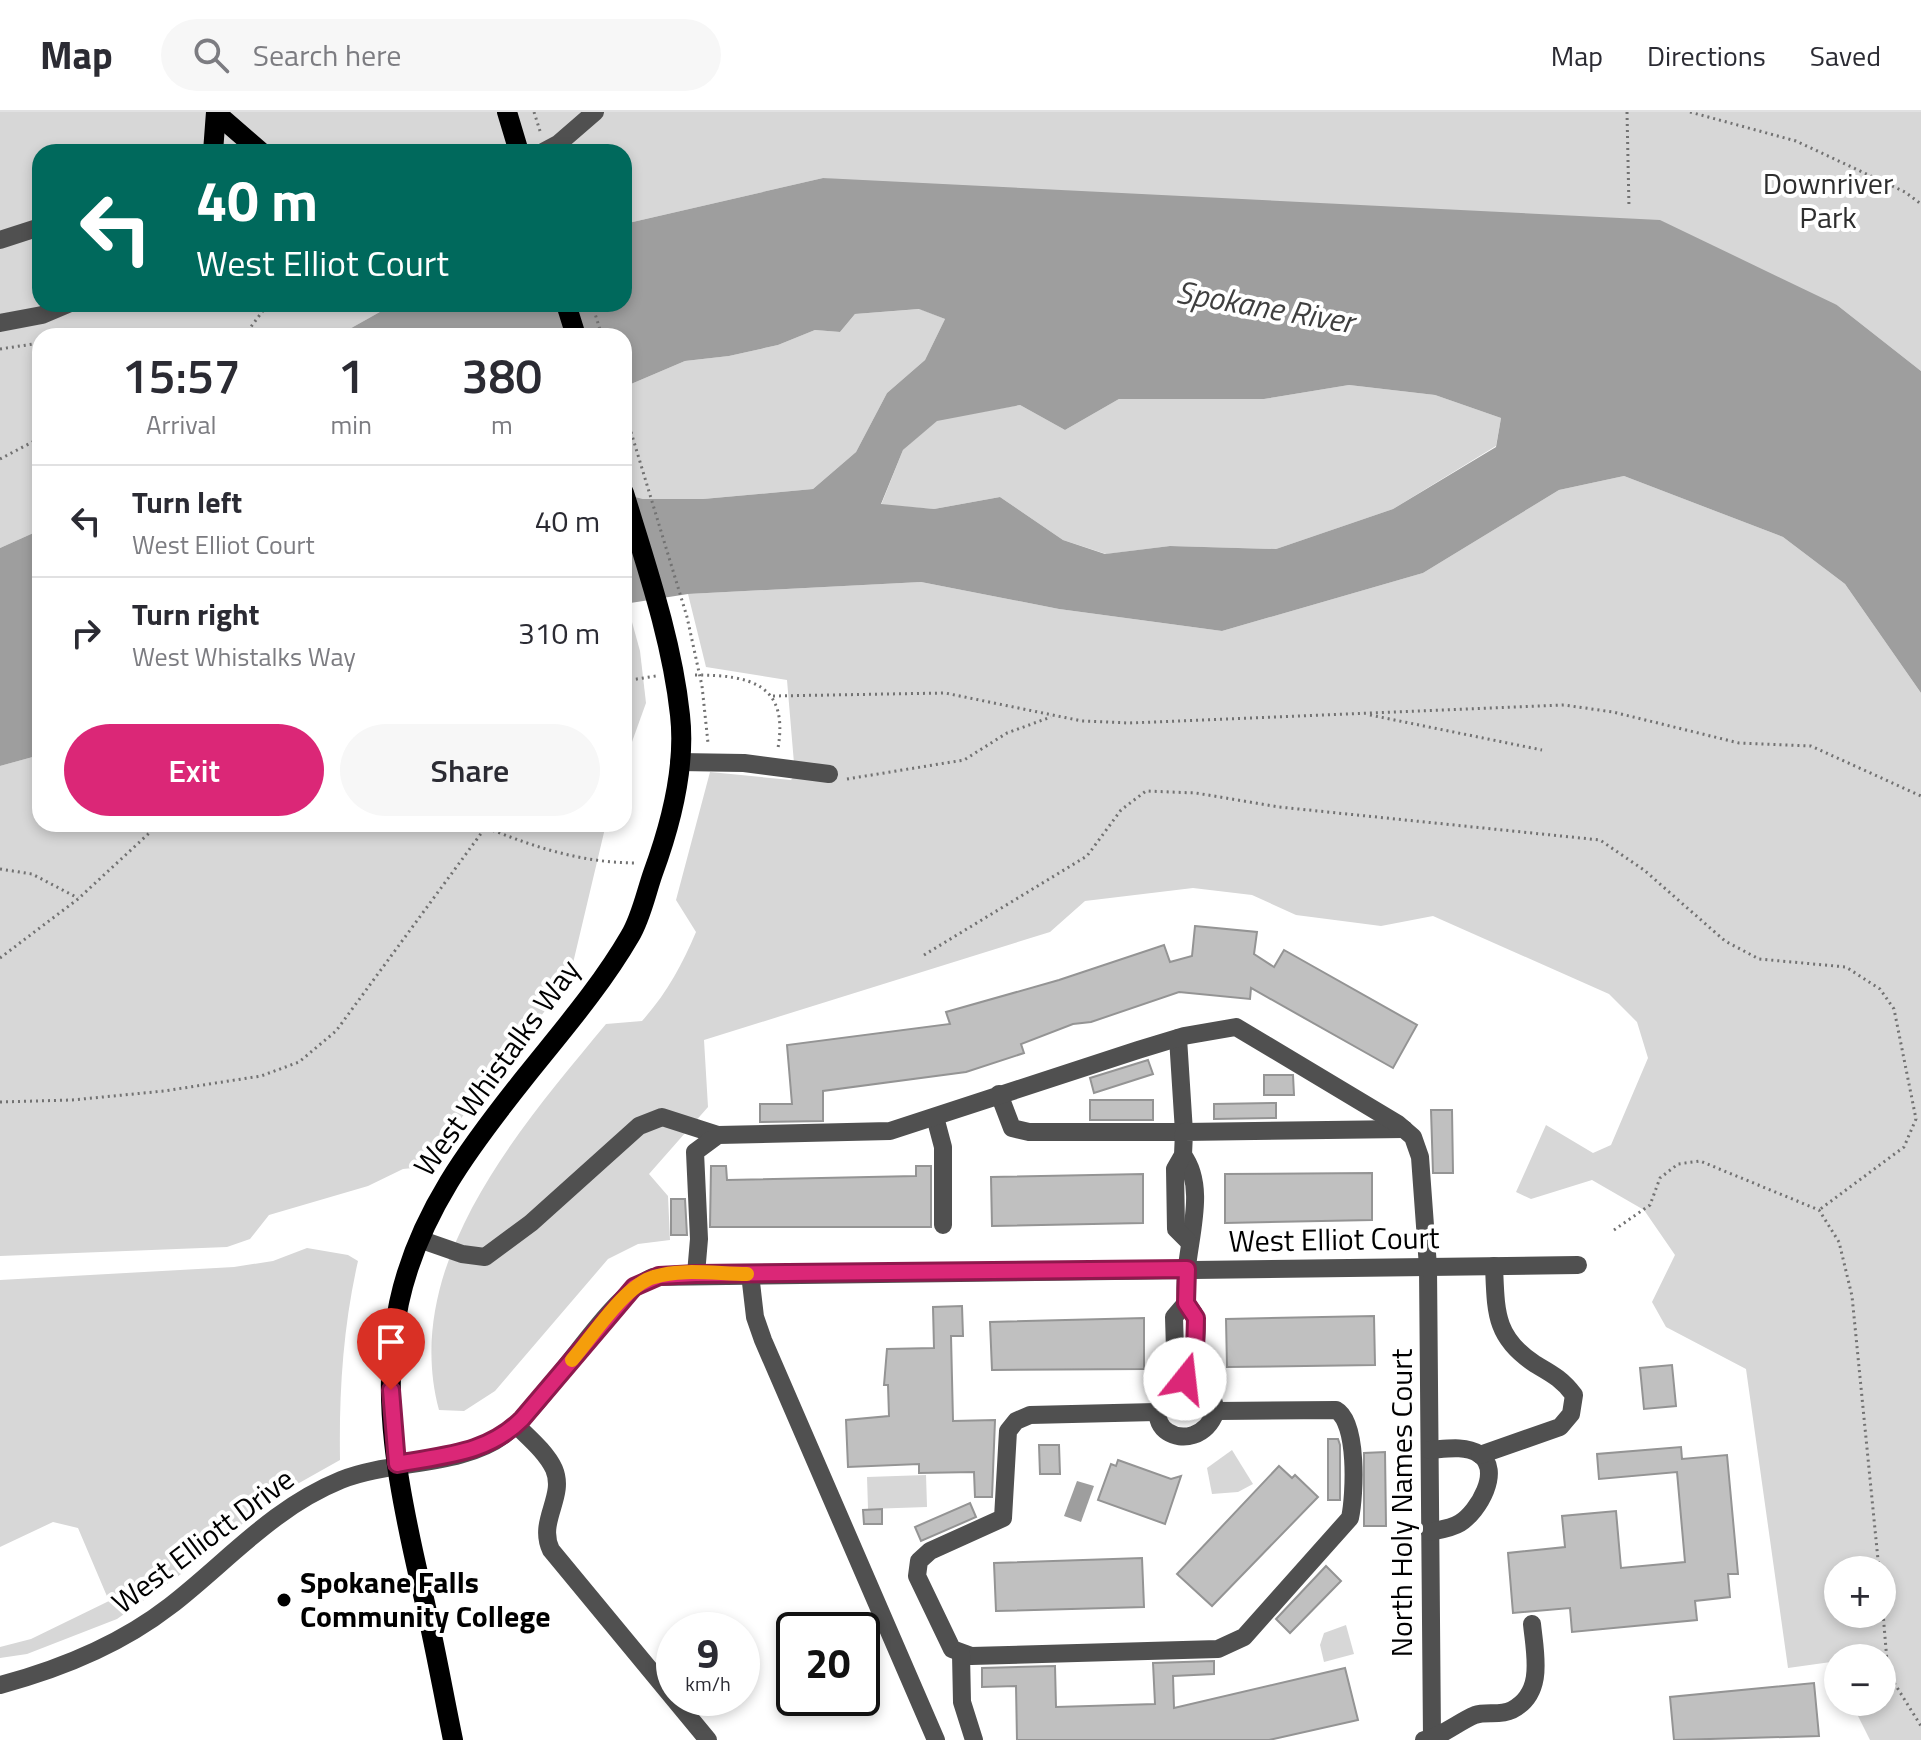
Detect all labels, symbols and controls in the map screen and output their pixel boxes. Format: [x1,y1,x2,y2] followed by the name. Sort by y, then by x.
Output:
[161,19,721,91] search box
[40,26,113,84] text: Map
[253,32,402,78] text: Search here
[189,33,233,77] icon: search
[1551,34,1603,77] text: Map
[1647,34,1766,77] text: Directions
[1810,34,1881,77] text: Saved
[196,158,318,243] text: 40 m
[1763,160,1893,240] park label: Downriver Park
[64,176,168,280] icon: left
[196,235,449,290] text: West Elliot Court
[1173,267,1361,346] water label: Spokane River
[122,339,241,412] text: 15:57
[338,339,365,412] text: 1
[462,339,542,412] text: 380
[146,405,216,444] text: Arrival
[330,405,372,444] text: min
[491,405,513,444] text: m
[132,479,242,525] text: Turn left
[535,498,600,544] text: 40 m
[64,499,108,543] icon: left
[132,525,315,564] text: West Elliot Court
[132,591,260,637] text: Turn right
[518,610,600,656] text: 310 m
[64,611,108,655] icon: right
[132,637,356,676] text: West Whistalks Way
[64,724,324,816] button: Exit
[340,724,600,816] button: Share
[402,949,591,1185] street label: West Whistalks Way
[1228,1214,1440,1264] street label: West Elliot Court
[357,1308,425,1390] pin
[369,1320,413,1364] icon: arrive
[1143,1337,1227,1421] position arrow
[1378,1348,1424,1657] street label: North Holy Names Court
[101,1456,303,1624] street label: West Elliott Drive
[1824,1556,1896,1716] map controls
[1824,1556,1896,1628] button: +
[300,1559,551,1639] place label: Spokane Falls Community College
[275,1591,293,1609] marker: Spokane Falls Community College
[776,1612,880,1716] speed limit sign: 20
[697,1623,719,1684] text: 9
[1824,1644,1896,1716] button: −
[685,1668,731,1699] text: km/h

